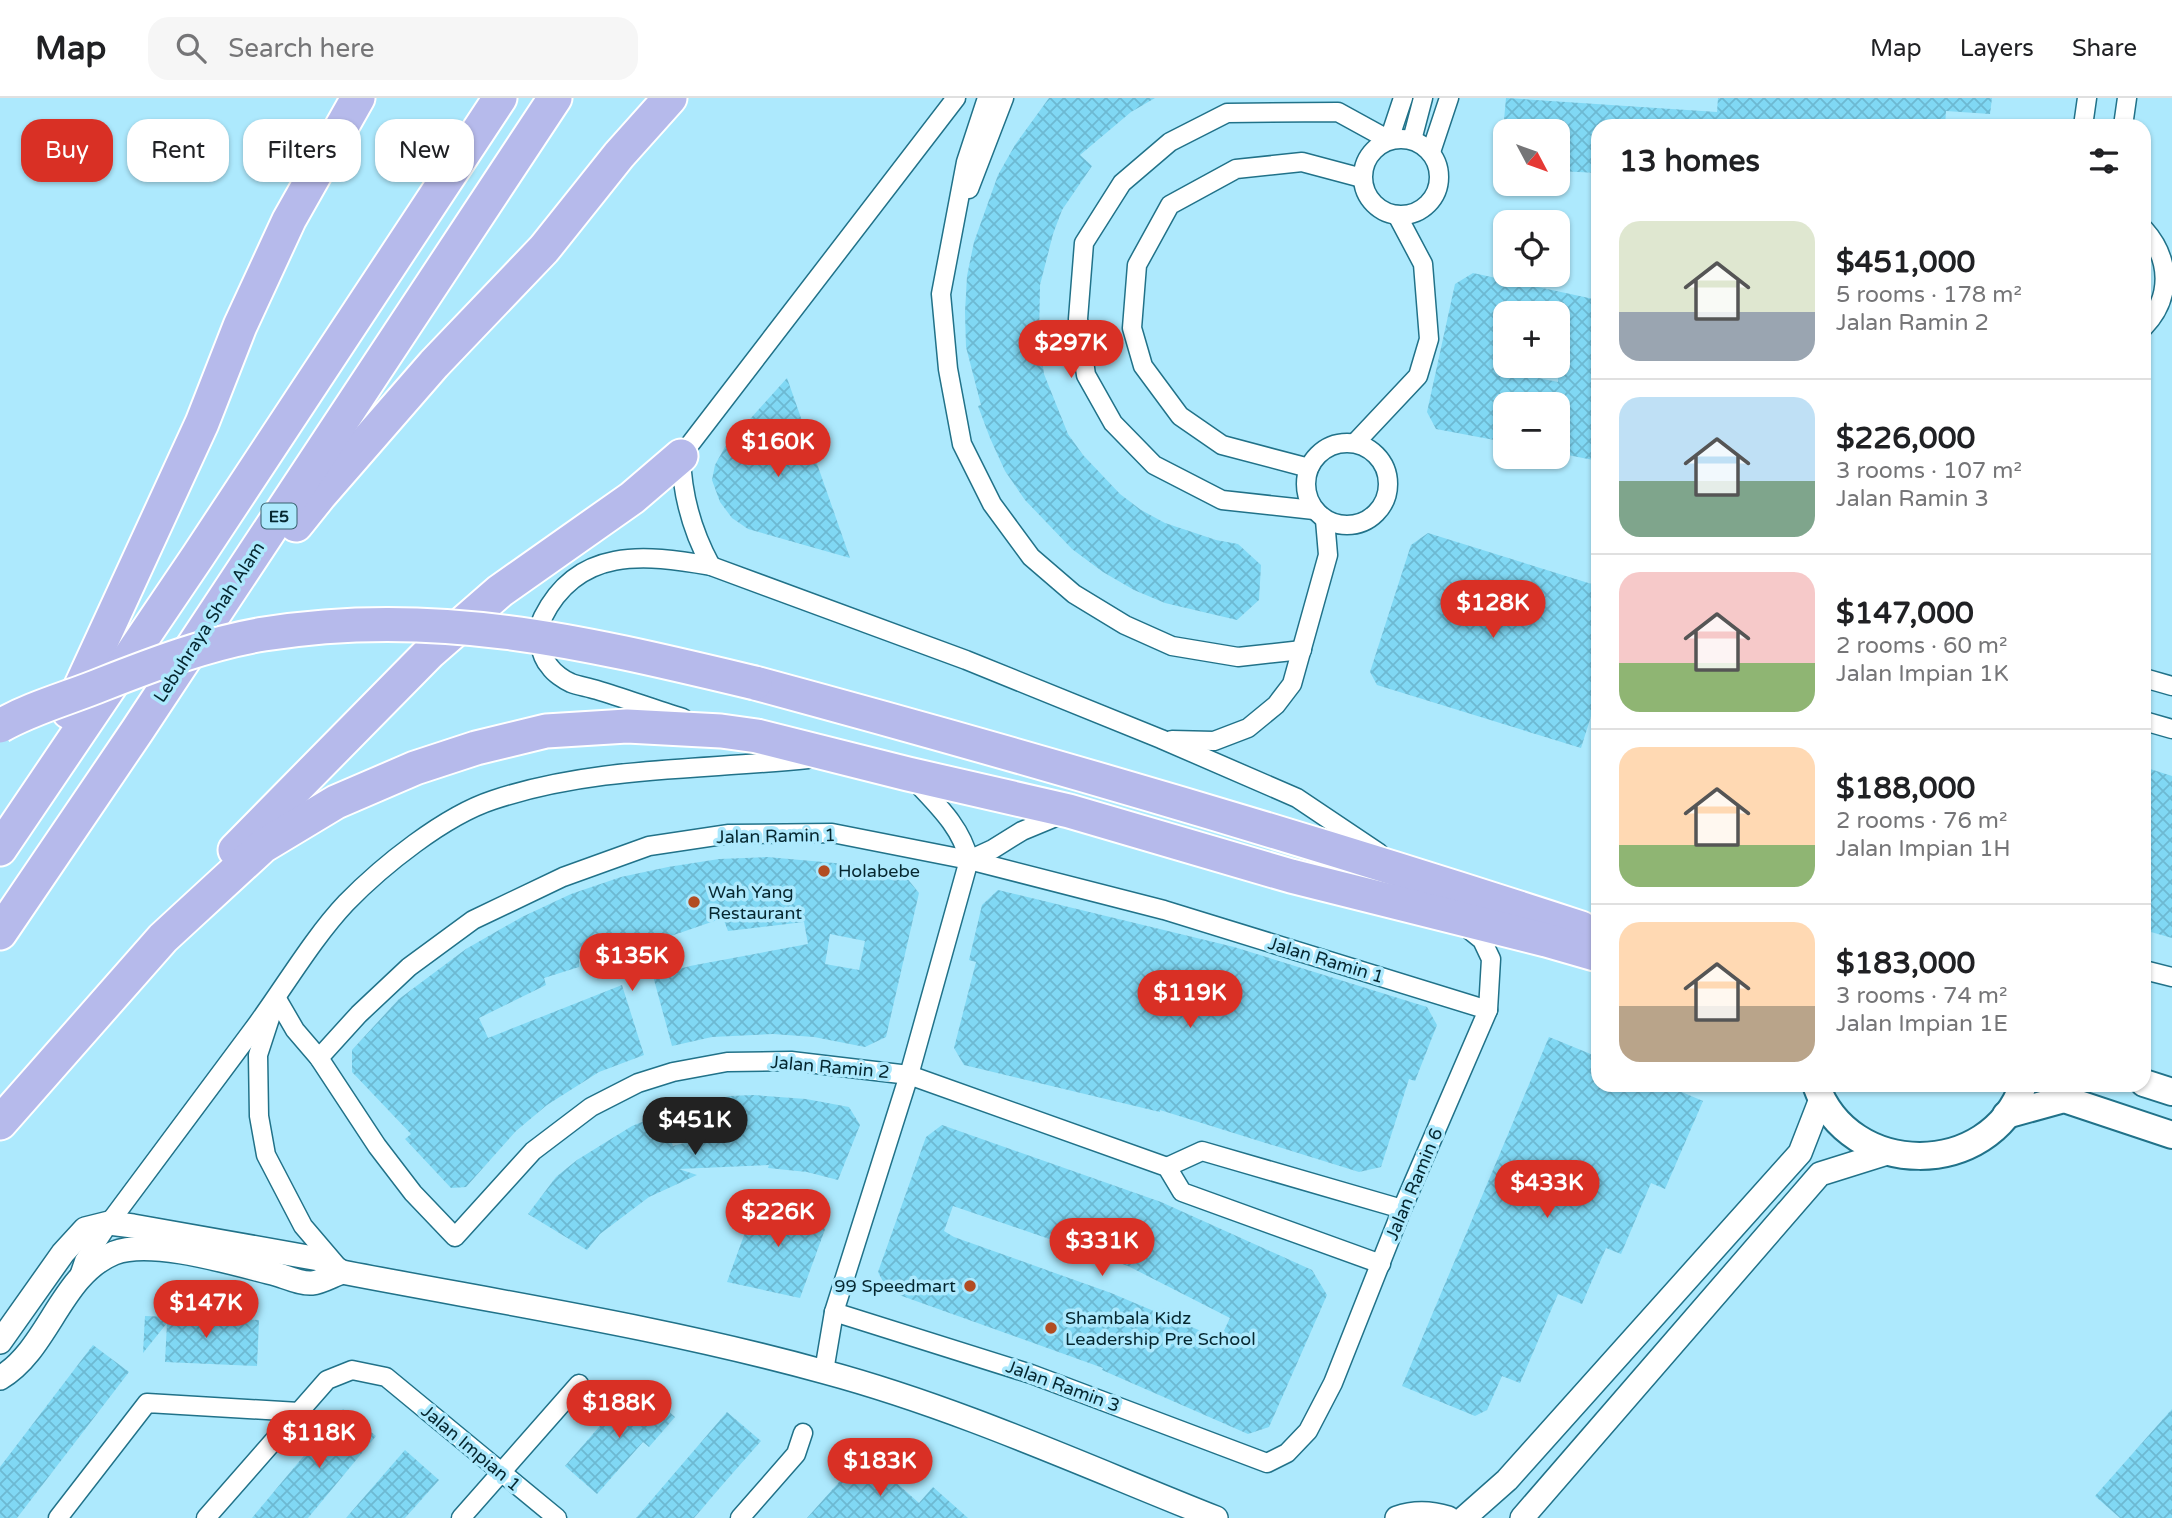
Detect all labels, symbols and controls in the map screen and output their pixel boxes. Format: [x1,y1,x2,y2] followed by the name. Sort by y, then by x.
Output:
[148,17,638,80] search box
[35,29,106,68] text: Map
[172,29,210,67] icon: search
[228,33,374,64] text: Search here
[1870,34,1922,63] text: Map
[1960,34,2034,63] text: Layers
[2072,34,2137,63] text: Share
[21,119,113,182] chip: Buy
[127,119,229,182] chip: Rent
[243,119,361,182] chip: Filters
[375,119,474,182] chip: New
[1493,119,1570,196] north arrow
[1493,119,1570,469] map controls
[2085,142,2123,180] icon: filters
[1619,143,1760,180] text: 13 homes
[1493,210,1570,287] button: locate
[1836,244,1975,281] text: $451,000
[1675,249,1759,333] icon: home
[1836,281,2022,309] text: 5 rooms · 178 m²
[1493,301,1570,378] button: +
[1836,309,1989,337] text: Jalan Ramin 2
[1022,320,1120,380] pin: $297K
[1035,329,1107,357] text: $297K
[1493,392,1570,469] button: −
[729,420,827,479] pin: $160K
[1836,420,1975,457] text: $226,000
[1675,425,1759,509] icon: home
[742,428,814,456] text: $160K
[1836,457,2022,485] text: 3 rooms · 107 m²
[1836,485,1989,513] text: Jalan Ramin 3
[262,504,296,528] road number: E5
[149,538,269,706] street label: Lebuhraya Shah Alam
[1444,580,1542,640] pin: $128K
[1457,589,1529,617] text: $128K
[1836,595,1974,632] text: $147,000
[1675,600,1759,684] icon: home
[1836,632,2007,660] text: 2 rooms · 60 m²
[1836,660,2009,688] text: Jalan Impian 1K
[1836,770,1975,807] text: $188,000
[1675,775,1759,859] icon: home
[1836,807,2007,835] text: 2 rooms · 76 m²
[716,824,836,848] street label: Jalan Ramin 1
[1836,835,2011,863] text: Jalan Impian 1H
[838,860,920,882] place label: Holabebe
[816,863,832,879] marker: Holabebe
[708,881,802,924] place label: Wah Yang Restaurant
[686,894,702,910] marker: Wah Yang Restaurant
[1266,932,1386,988] street label: Jalan Ramin 1
[583,934,681,993] pin: $135K
[596,942,668,970] text: $135K
[1836,945,1975,982] text: $183,000
[1675,950,1759,1034] icon: home
[1141,970,1239,1030] pin: $119K
[1154,979,1226,1007] text: $119K
[1836,982,2007,1010] text: 3 rooms · 74 m²
[1836,1010,2008,1038] text: Jalan Impian 1E
[769,1051,891,1083] street label: Jalan Ramin 2
[646,1098,744,1157] pin: $451K
[659,1106,731,1134] text: $451K
[1381,1125,1447,1243] street label: Jalan Ramin 6
[1498,1160,1596,1220] pin: $433K
[1511,1169,1583,1197] text: $433K
[729,1190,827,1249] pin: $226K
[742,1198,814,1226] text: $226K
[1053,1218,1151,1278] pin: $331K
[1066,1227,1138,1255] text: $331K
[834,1275,956,1297] place label: 99 Speedmart
[962,1278,978,1294] marker: 99 Speedmart
[157,1280,255,1340] pin: $147K
[170,1289,242,1317] text: $147K
[1065,1307,1256,1350] place label: Shambala Kidz Leadership Pre School
[1043,1320,1059,1336] marker: Shambala Kidz Leadership Pre School
[1003,1355,1123,1417] street label: Jalan Ramin 3
[570,1380,668,1440] pin: $188K
[583,1389,655,1417] text: $188K
[417,1400,525,1496] street label: Jalan Impian 1
[270,1410,368,1470] pin: $118K
[283,1419,355,1447] text: $118K
[831,1438,929,1498] pin: $183K
[844,1447,916,1475] text: $183K

